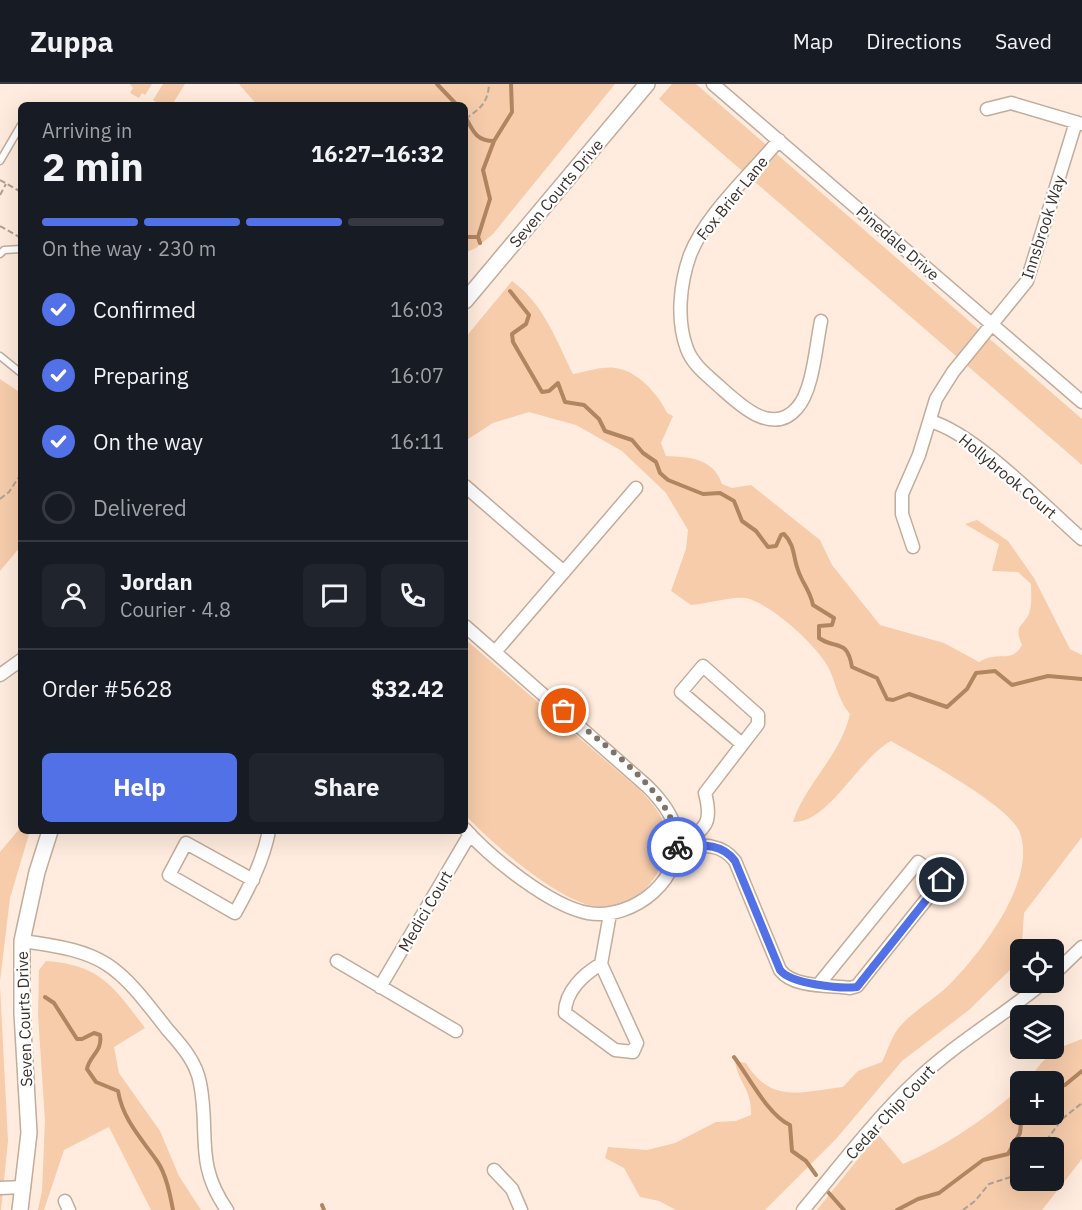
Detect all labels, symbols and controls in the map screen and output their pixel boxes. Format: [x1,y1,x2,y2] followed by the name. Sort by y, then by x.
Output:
[30,23,114,60] text: Zuppa
[793,27,833,55] text: Map
[866,27,962,55] text: Directions
[995,27,1052,55] text: Saved
[42,117,132,144] text: Arriving in
[505,134,607,251] street label: Seven Courts Drive
[311,139,444,168] text: 16:27–16:32
[42,141,144,192] text: 2 min
[692,152,772,244] street label: Fox Brier Lane
[1017,172,1069,282] street label: Innsbrook Way
[852,202,944,285] street label: Pinedale Drive
[42,235,216,262] text: On the way · 230 m
[42,293,75,326] icon: check
[93,295,196,324] text: Confirmed
[390,296,444,323] text: 16:03
[42,359,75,392] icon: check
[93,361,188,390] text: Preparing
[390,362,444,389] text: 16:07
[42,425,75,458] icon: check
[93,427,203,456] text: On the way
[390,428,444,455] text: 16:11
[955,429,1061,523] street label: Hollybrook Court
[93,493,187,522] text: Delivered
[42,564,105,627] button: person
[303,564,366,627] button: chat
[381,564,444,627] button: phone
[120,567,193,596] text: Jordan
[120,596,231,623] text: Courier · 4.8
[42,674,172,703] text: Order #5628
[371,674,444,703] text: $32.42
[538,685,589,736] pin
[547,694,580,727] icon: bag
[42,753,237,822] button: Help
[249,753,444,822] button: Share
[647,817,707,877] courier
[661,831,694,864] icon: bike
[916,854,967,905] pin
[925,863,958,896] icon: home
[394,867,456,955] street label: Medici Court
[1010,939,1064,1191] map controls
[1010,939,1064,993] button: locate
[12,951,36,1087] street label: Seven Courts Drive
[1010,1005,1064,1059] button: layers
[841,1061,939,1163] street label: Cedar Chip Court
[1010,1071,1064,1125] button: +
[1010,1137,1064,1191] button: −

